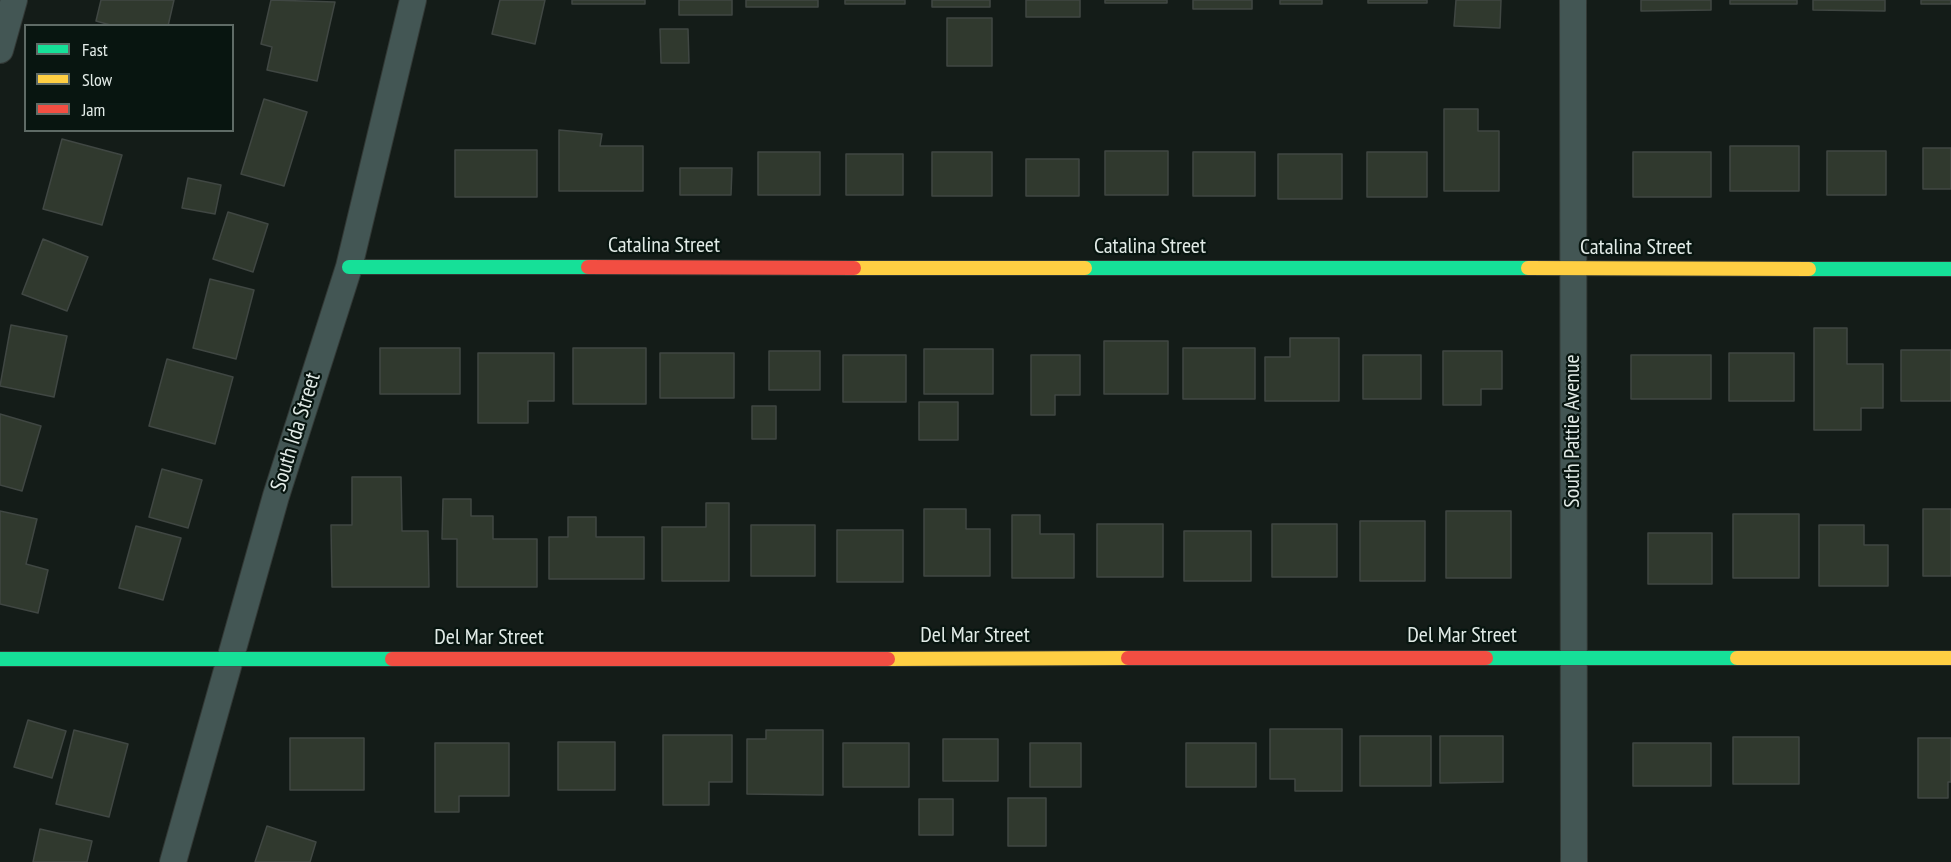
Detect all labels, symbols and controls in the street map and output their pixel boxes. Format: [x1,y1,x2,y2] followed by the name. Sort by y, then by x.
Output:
[24,24,234,132] legend
[82,38,108,61] text: Fast
[82,68,112,91] text: Slow
[82,98,105,121] text: Jam
[608,233,720,259] street label: Catalina Street
[1094,234,1206,260] street label: Catalina Street
[1580,235,1692,261] street label: Catalina Street
[1560,354,1586,508] street label: South Pattie Avenue
[265,370,327,494] street label: South Ida Street
[920,623,1030,649] street label: Del Mar Street
[1407,623,1517,649] street label: Del Mar Street
[434,625,544,651] street label: Del Mar Street

